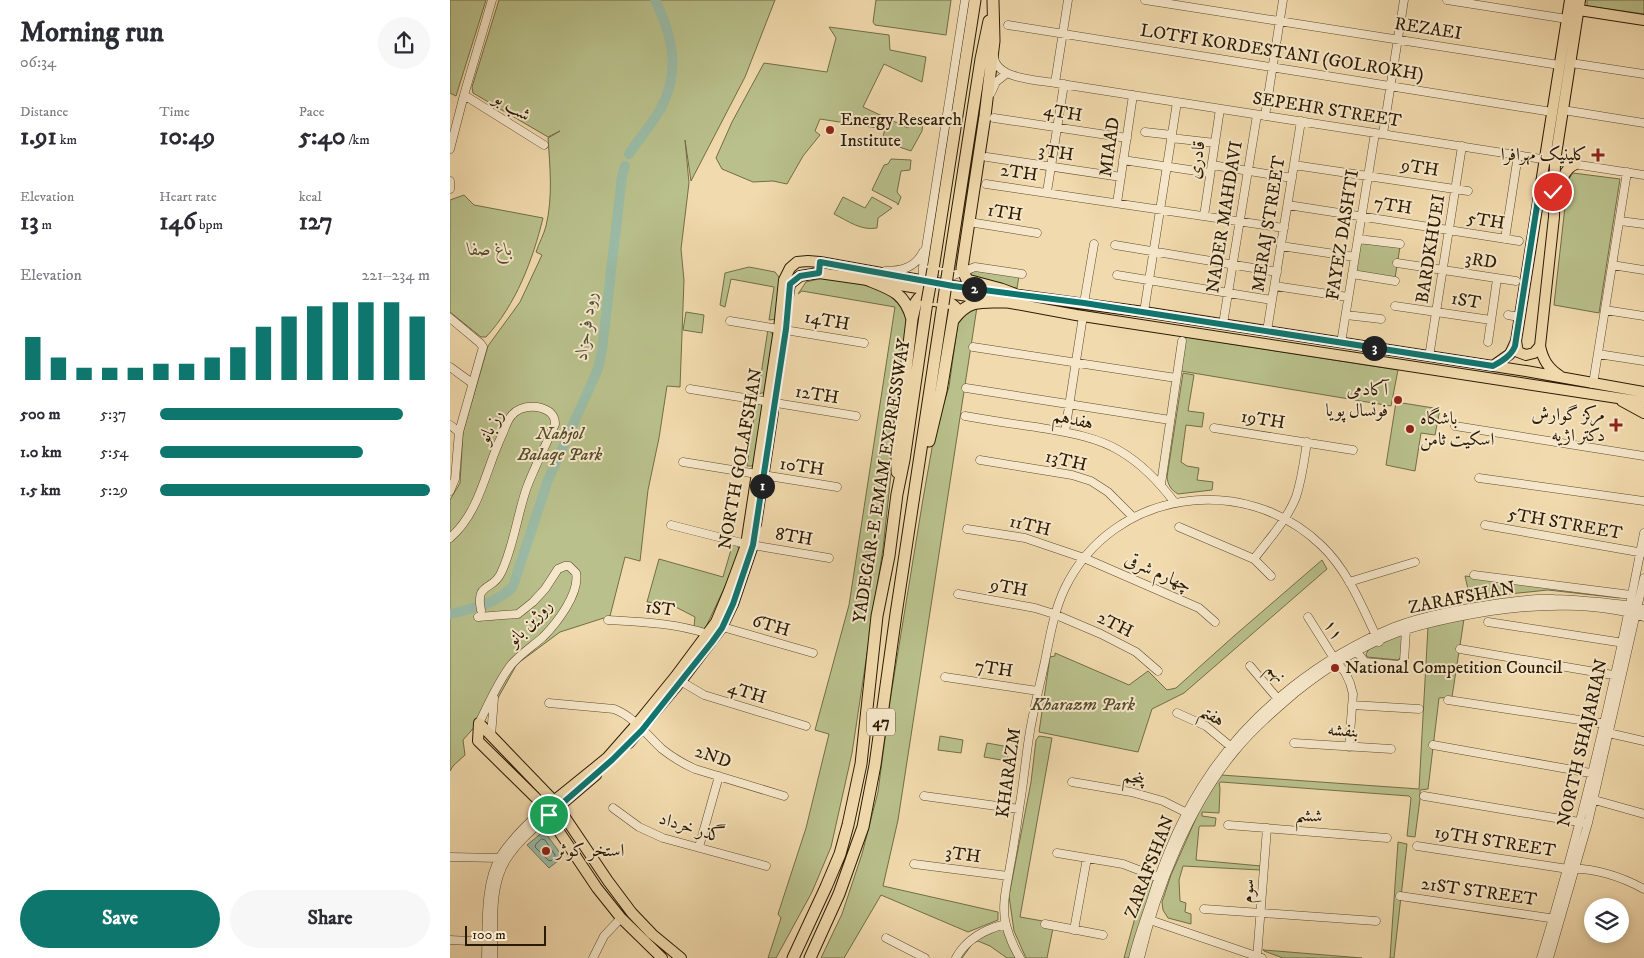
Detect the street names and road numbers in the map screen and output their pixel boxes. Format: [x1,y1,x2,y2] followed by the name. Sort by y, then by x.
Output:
[1393,13,1463,45] street label: REZAEI
[1139,20,1425,86] street label: LOTFI KORDESTANI (GOLROKH)
[488,86,535,127] street label: شب بو
[1251,87,1403,133] street label: SEPEHR STREET
[1042,99,1084,127] street label: 4TH
[1095,116,1125,178] street label: MIAAD
[1183,139,1211,181] street label: قادری
[1202,139,1248,295] street label: NADER MAHDAVI
[1037,140,1075,166] street label: 3TH
[1247,154,1291,294] street label: MERAJ STREET
[1399,154,1440,182] street label: 9TH
[999,159,1039,187] street label: 2TH
[1322,168,1364,302] street label: FAYEZ DASHTI
[1372,192,1414,220] street label: 7TH
[1412,193,1450,305] street label: BARDKHUEI
[986,199,1024,227] street label: 1TH
[1466,207,1506,235] street label: 5TH
[1463,248,1499,274] street label: 3RD
[1450,288,1483,314] street label: 1ST
[803,306,851,336] street label: 14TH
[849,337,915,625] street label: YADEGAR-E EMAM EXPRESSWAY
[714,367,768,551] street label: NORTH GOLAFSHAN
[793,381,841,409] street label: 12TH
[1050,405,1095,440] street label: هفدهم
[472,406,509,450] street label: رز بانو
[1239,406,1287,434] street label: 19TH
[1043,446,1089,476] street label: 13TH
[778,453,826,481] street label: 10TH
[1506,503,1624,545] street label: 5TH STREET
[1007,511,1053,541] street label: 11TH
[773,523,815,551] street label: 8TH
[1119,548,1195,601] street label: چهارم شرقی
[988,574,1029,602] street label: 9TH
[1407,577,1517,619] street label: ZARAFSHAN
[501,595,558,653] street label: روژین بانو
[644,596,676,622] street label: 1ST
[1093,607,1137,643] street label: 2TH
[750,610,792,642] street label: 6TH
[1318,615,1348,645] street label: ۱۱
[974,655,1014,683] street label: 7TH
[1553,657,1613,829] street label: NORTH SHAJARIAN
[1258,659,1291,691] street label: نهم
[725,677,769,709] street label: 4TH
[1193,700,1228,737] street label: هفتم
[867,709,895,736] road number: 47
[1327,719,1359,743] street label: بنفشه
[992,727,1026,819] street label: KHARAZM
[692,741,734,773] street label: 2ND
[1120,765,1148,796] street label: پنجم
[1294,804,1324,834] street label: ششم
[656,805,727,848] street label: گذر خرداد
[1120,812,1180,921] street label: ZARAFSHAN
[1433,822,1557,862] street label: 19TH STREET
[944,842,982,868] street label: 3TH
[1420,873,1539,911] street label: 21ST STREET
[1236,878,1264,904] street label: سوم

